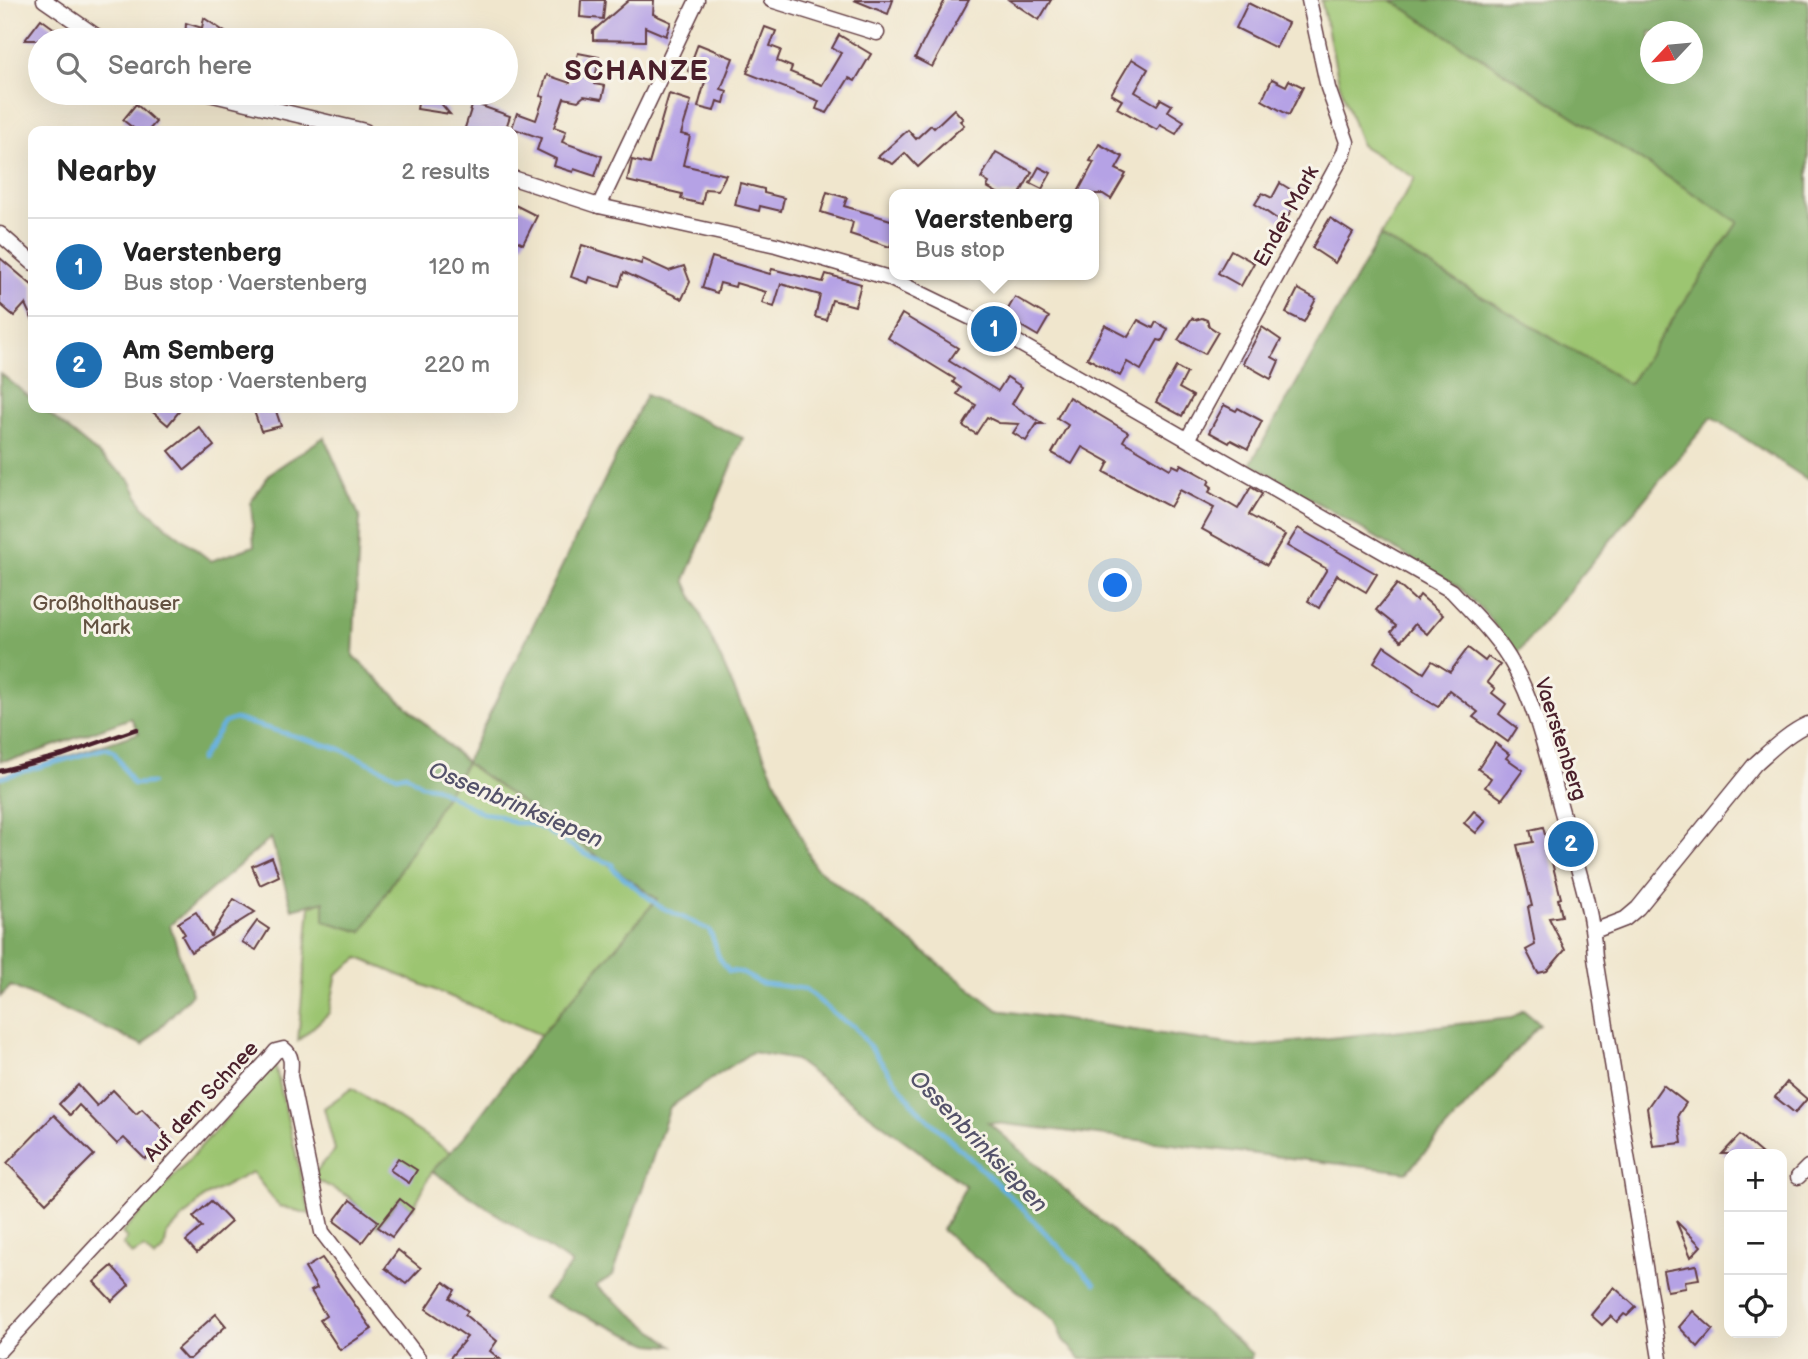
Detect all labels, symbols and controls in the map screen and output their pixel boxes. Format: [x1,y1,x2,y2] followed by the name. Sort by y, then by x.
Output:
[1640,21,1703,84] north arrow
[28,28,518,105] search box
[52,48,90,86] icon: search
[108,51,252,82] text: Search here
[564,55,710,88] district label: SCHANZE
[56,154,156,190] text: Nearby
[401,158,490,186] text: 2 results
[1249,161,1325,271] street label: Ender Mark
[889,189,1099,280] popup
[915,205,1073,236] text: Vaerstenberg
[915,236,1005,264] text: Bus stop
[123,238,282,269] text: Vaerstenberg
[74,253,84,281] text: 1
[429,253,490,281] text: 120 m
[123,269,367,297] text: Bus stop · Vaerstenberg
[971,303,1017,355] pin: 1
[123,336,274,367] text: Am Semberg
[72,351,86,379] text: 2
[424,351,490,379] text: 220 m
[123,367,367,395] text: Bus stop · Vaerstenberg
[1098,568,1132,602] your location
[33,591,180,640] park label: Großholthauser Mark
[1529,675,1592,804] street label: Vaerstenberg
[424,756,607,854] water label: Ossenbrinksiepen
[1548,818,1594,870] pin: 2
[139,1036,264,1167] street label: Auf dem Schnee
[903,1065,1053,1219] water label: Ossenbrinksiepen
[1724,1149,1787,1338] map controls
[1724,1149,1787,1212] button: +
[1724,1212,1787,1275] button: −
[1724,1275,1787,1338] button: locate

